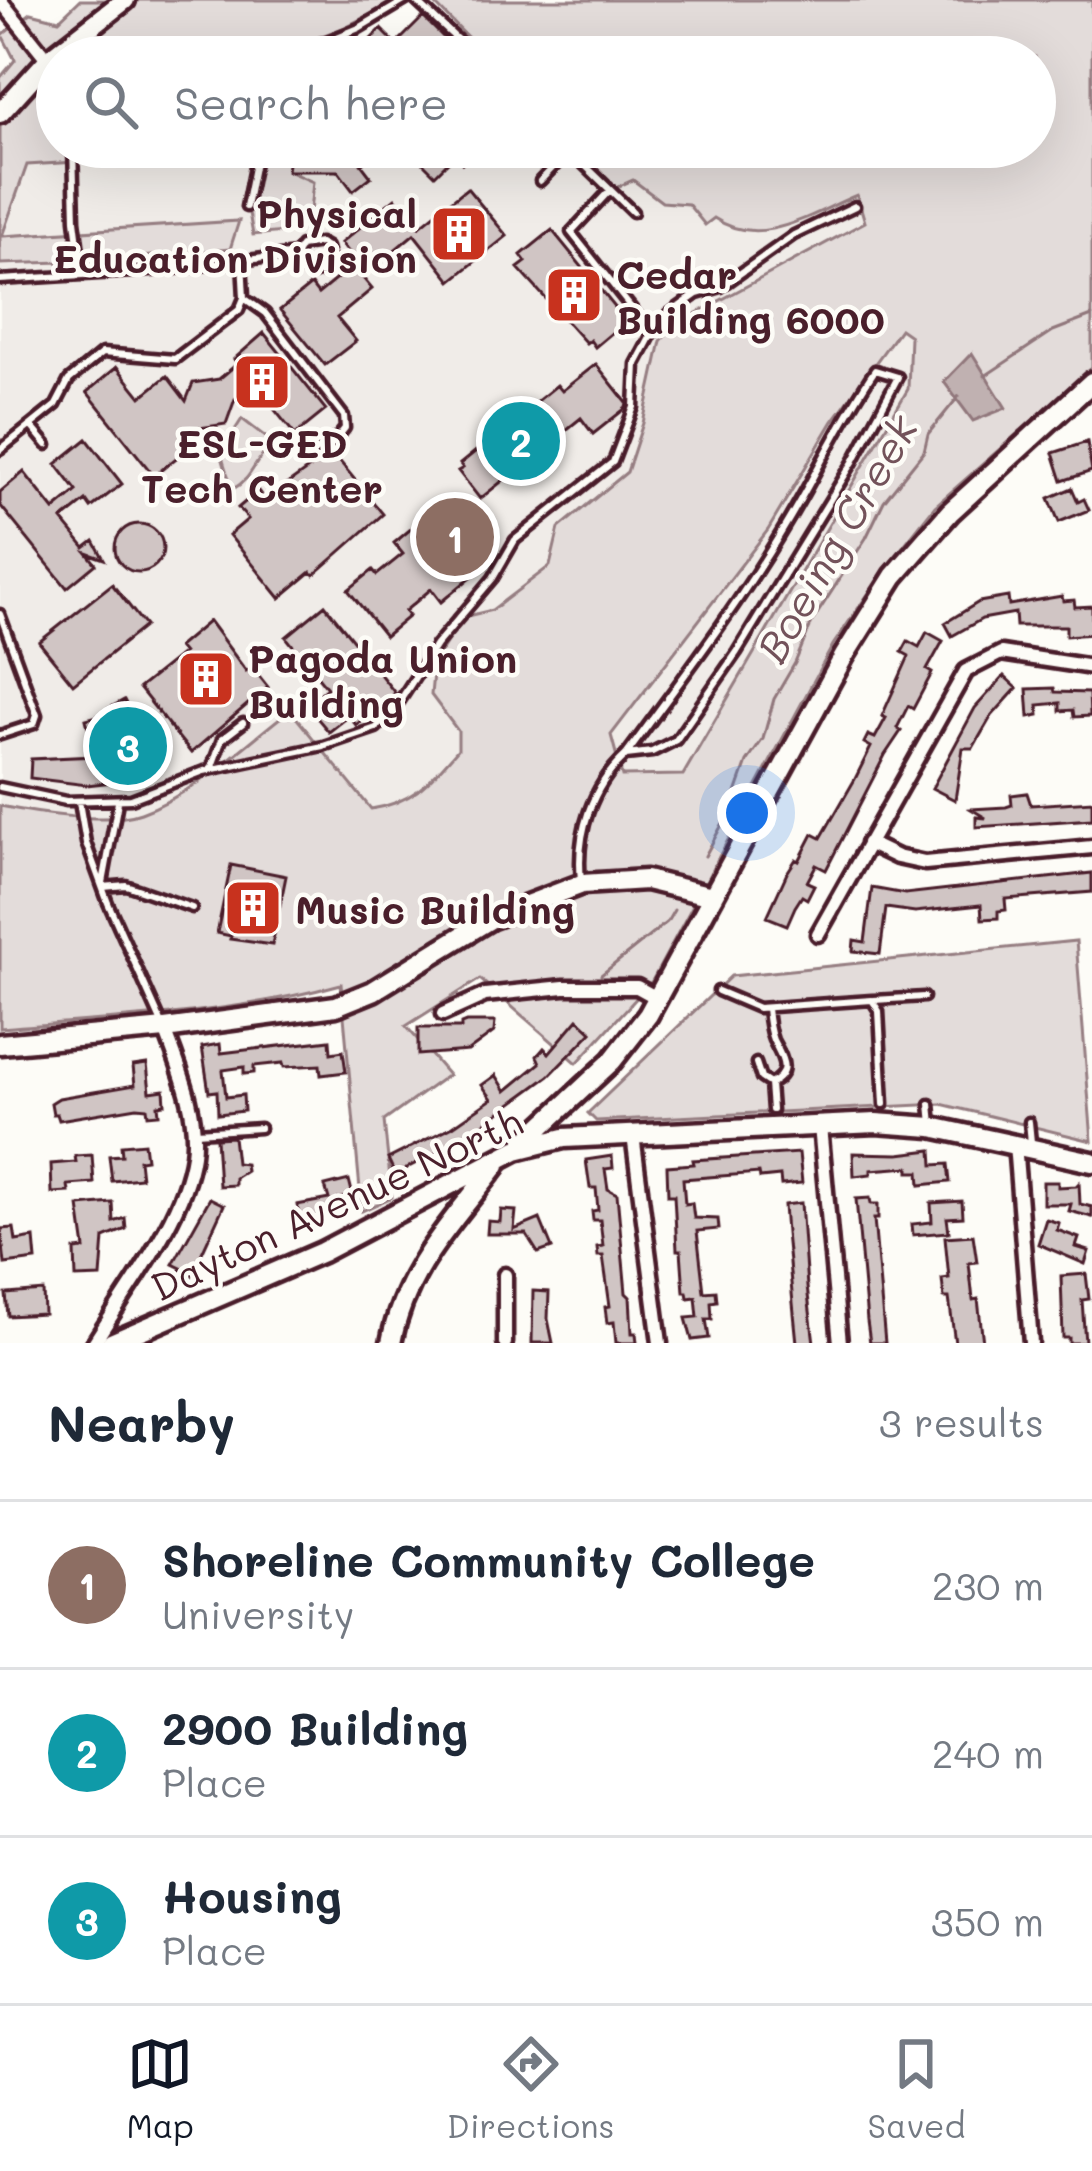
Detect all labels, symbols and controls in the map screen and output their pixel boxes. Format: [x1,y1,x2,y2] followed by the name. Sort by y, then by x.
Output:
[36,36,1056,168] search box
[78,69,144,135] icon: search
[174,73,448,131] text: Search here
[53,187,417,283] place label: Physical Education Division
[428,203,490,265] building icon: Physical Education Division
[616,248,885,344] place label: Cedar Building 6000
[543,264,605,326] building icon: Cedar Building 6000
[231,351,293,413] building icon: ESL-GED Tech Center
[482,396,560,486] pin: 2
[743,404,929,671] water label: Boeing Creek
[141,417,383,513] place label: ESL-GED Tech Center
[416,492,494,582] pin: 1
[248,632,517,728] place label: Pagoda Union Building
[175,648,237,710] building icon: Pagoda Union Building
[89,701,167,791] pin: 3
[717,783,777,843] your location
[222,877,284,939] building icon: Music Building
[295,883,575,934] place label: Music Building
[142,1095,530,1311] street label: Dayton Avenue North
[48,1388,235,1455] text: Nearby
[879,1396,1044,1447] text: 3 results
[162,1530,815,1588] text: Shoreline Community College
[78,1559,96,1610] text: 1
[932,1559,1044,1610] text: 230 m
[162,1588,354,1639] text: University
[162,1698,468,1756] text: 2900 Building
[76,1727,98,1778] text: 2
[932,1727,1044,1778] text: 240 m
[162,1756,267,1807] text: Place
[162,1866,342,1924] text: Housing
[75,1895,99,1946] text: 3
[931,1895,1044,1946] text: 350 m
[162,1924,267,1975] text: Place
[127,2031,194,2146] tab: Map
[447,2031,614,2146] tab: Directions
[868,2031,965,2146] tab: Saved

